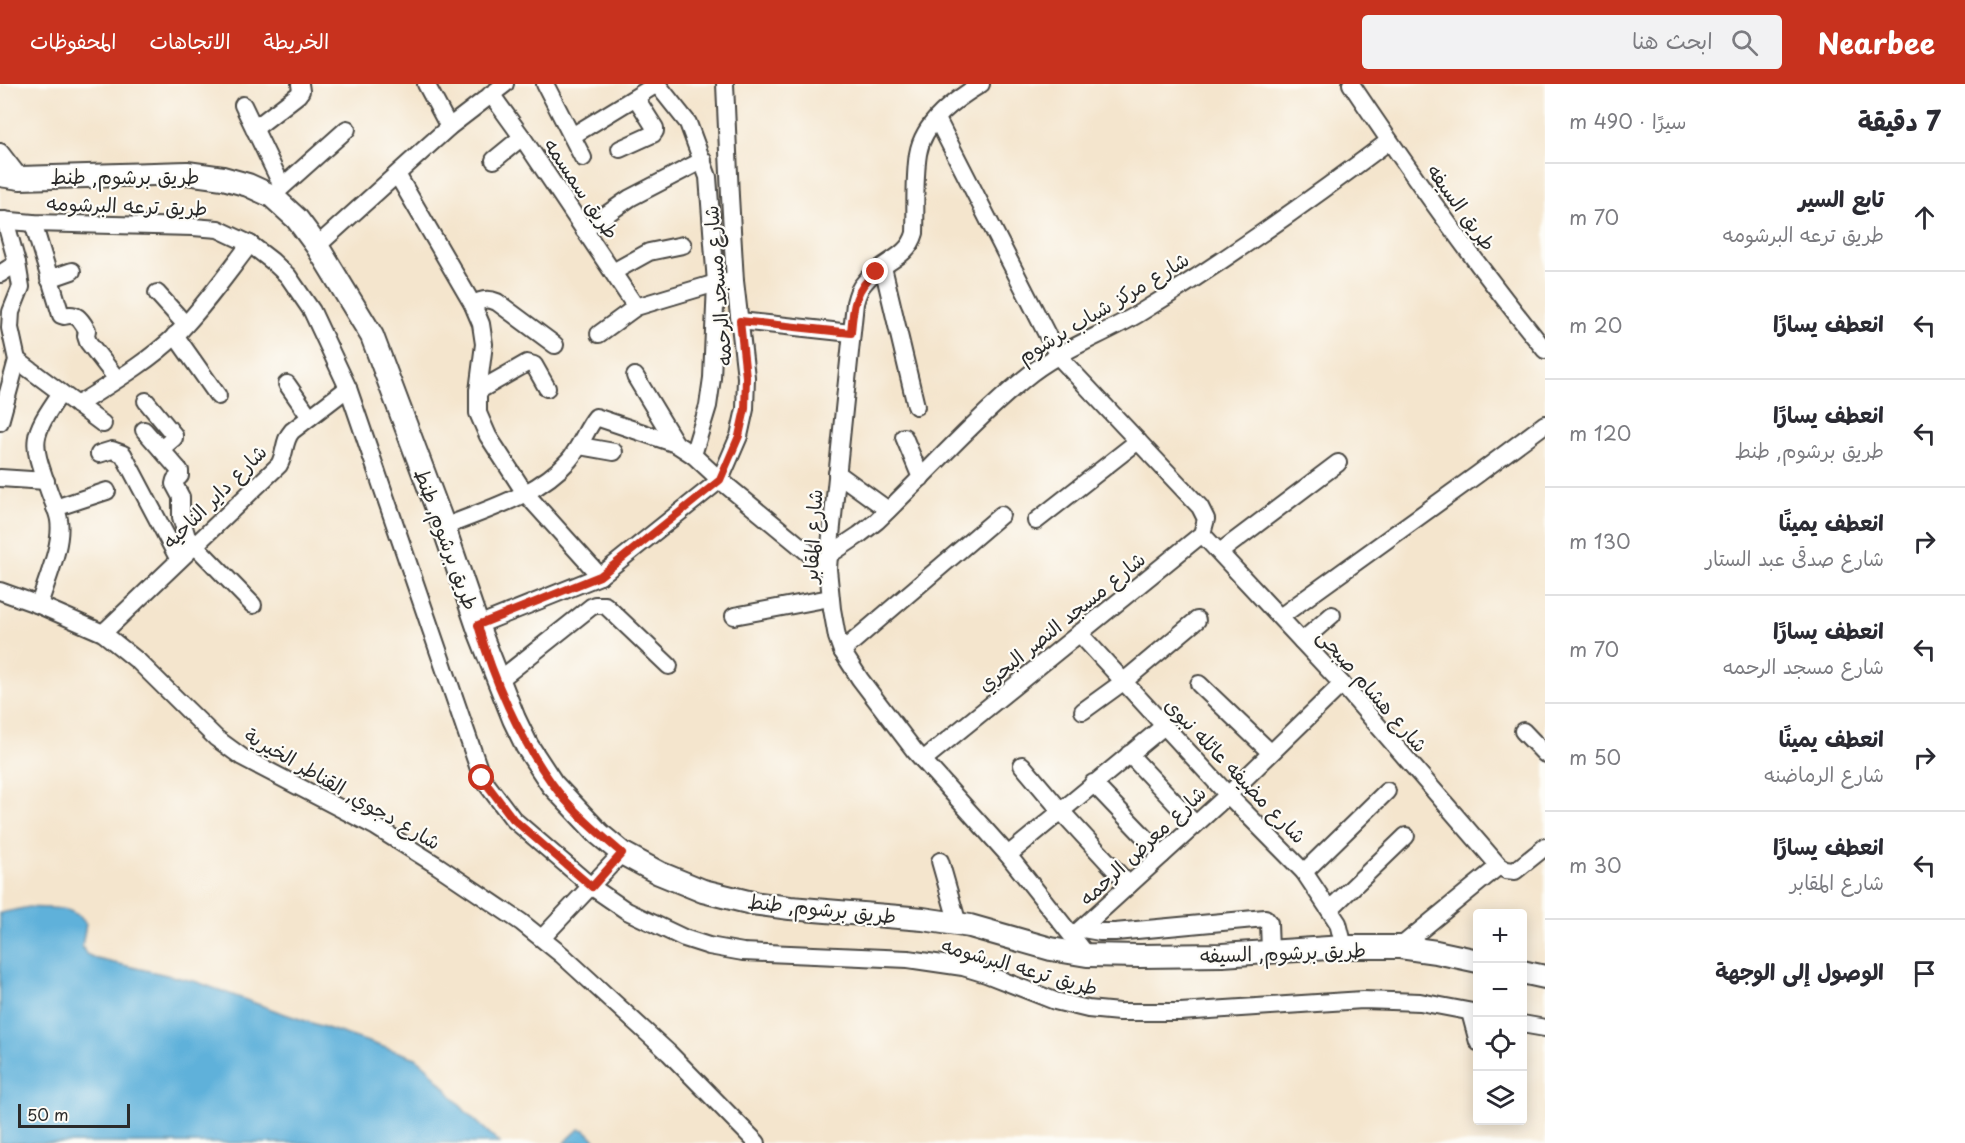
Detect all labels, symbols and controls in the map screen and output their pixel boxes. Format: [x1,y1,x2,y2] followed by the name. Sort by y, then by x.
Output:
[1362,15,1782,69] search box
[1818,21,1935,64] text: Nearbee
[1632,23,1713,56] text: ابحث هنا
[30,24,116,56] text: المحفوظات
[149,24,231,56] text: الاتجاهات
[264,24,329,56] text: الخريطة
[1728,26,1761,59] icon: search
[1858,101,1941,140] text: 7 دقيقة
[1569,106,1686,136] text: سيرًا · 490 m
[537,131,627,245] street label: طريق سمسمه
[1420,157,1504,257] street label: طريق السيفه
[50,161,200,192] street label: طريق برشوم, طنط
[1799,181,1884,214] text: تابع السير
[46,187,208,223] street label: طريق ترعه البرشومه
[1908,201,1941,234] icon: ahead
[1569,202,1619,232] text: 70 m
[695,204,739,368] street label: شارع مسجد الرحمه
[1723,219,1884,249] text: طريق ترعه البرشومه
[1012,244,1195,371] street label: شارع مركز شباب برشوم
[862,258,888,284] route end
[1773,306,1884,339] text: انعطف يسارًا
[1908,309,1941,342] icon: left
[1569,310,1622,340] text: 20 m
[1773,397,1884,430] text: انعطف يسارًا
[1908,417,1941,450] icon: left
[1569,418,1631,448] text: 120 m
[1735,435,1884,465] text: طريق برشوم, طنط
[155,437,273,555] street label: شارع داير الناحيه
[406,464,487,615] street label: طريق برشوم, طنط
[794,488,829,586] street label: شارع المقابر
[1779,505,1884,538] text: انعطف يمينًا
[1908,525,1941,558] icon: right
[1569,526,1631,556] text: 130 m
[1705,543,1884,573] text: شارع صدقى عبد الستار
[971,544,1152,699] street label: شارع مسجد النصر البحري
[1773,613,1884,646] text: انعطف يسارًا
[1310,621,1435,759] street label: شارع هشام صبحى
[1908,633,1941,666] icon: left
[1569,634,1619,664] text: 70 m
[1722,651,1884,681] text: شارع مسجد الرحمه
[1158,690,1314,850] street label: شارع مضيفه عائله نبوى
[239,719,447,857] street label: شارع دجوي, القناطر الخيرية
[1779,721,1884,754] text: انعطف يمينًا
[1908,741,1941,774] icon: right
[1569,742,1621,772] text: 50 m
[1764,759,1884,789] text: شارع الرماضنه
[468,764,494,790] route start
[1072,778,1212,912] street label: شارع معرض الرحمه
[1773,829,1884,862] text: انعطف يسارًا
[1908,849,1941,882] icon: left
[1569,850,1622,880] text: 30 m
[1790,867,1884,897] text: شارع المقابر
[746,885,898,932] street label: طريق برشوم, طنط
[1473,909,1527,1125] map controls
[1473,909,1527,963] button: +
[938,929,1102,1003] street label: طريق ترعه البرشومه
[1199,934,1367,971] street label: طريق برشوم, السيفه
[1715,954,1884,987] text: الوصول إلى الوجهة
[1908,957,1941,990] icon: arrive
[1473,963,1527,1017] button: −
[1473,1017,1527,1071] button: locate
[1473,1071,1527,1125] button: layers
[18,1101,130,1128] scale bar
[27,1102,68,1126] text: 50 m

